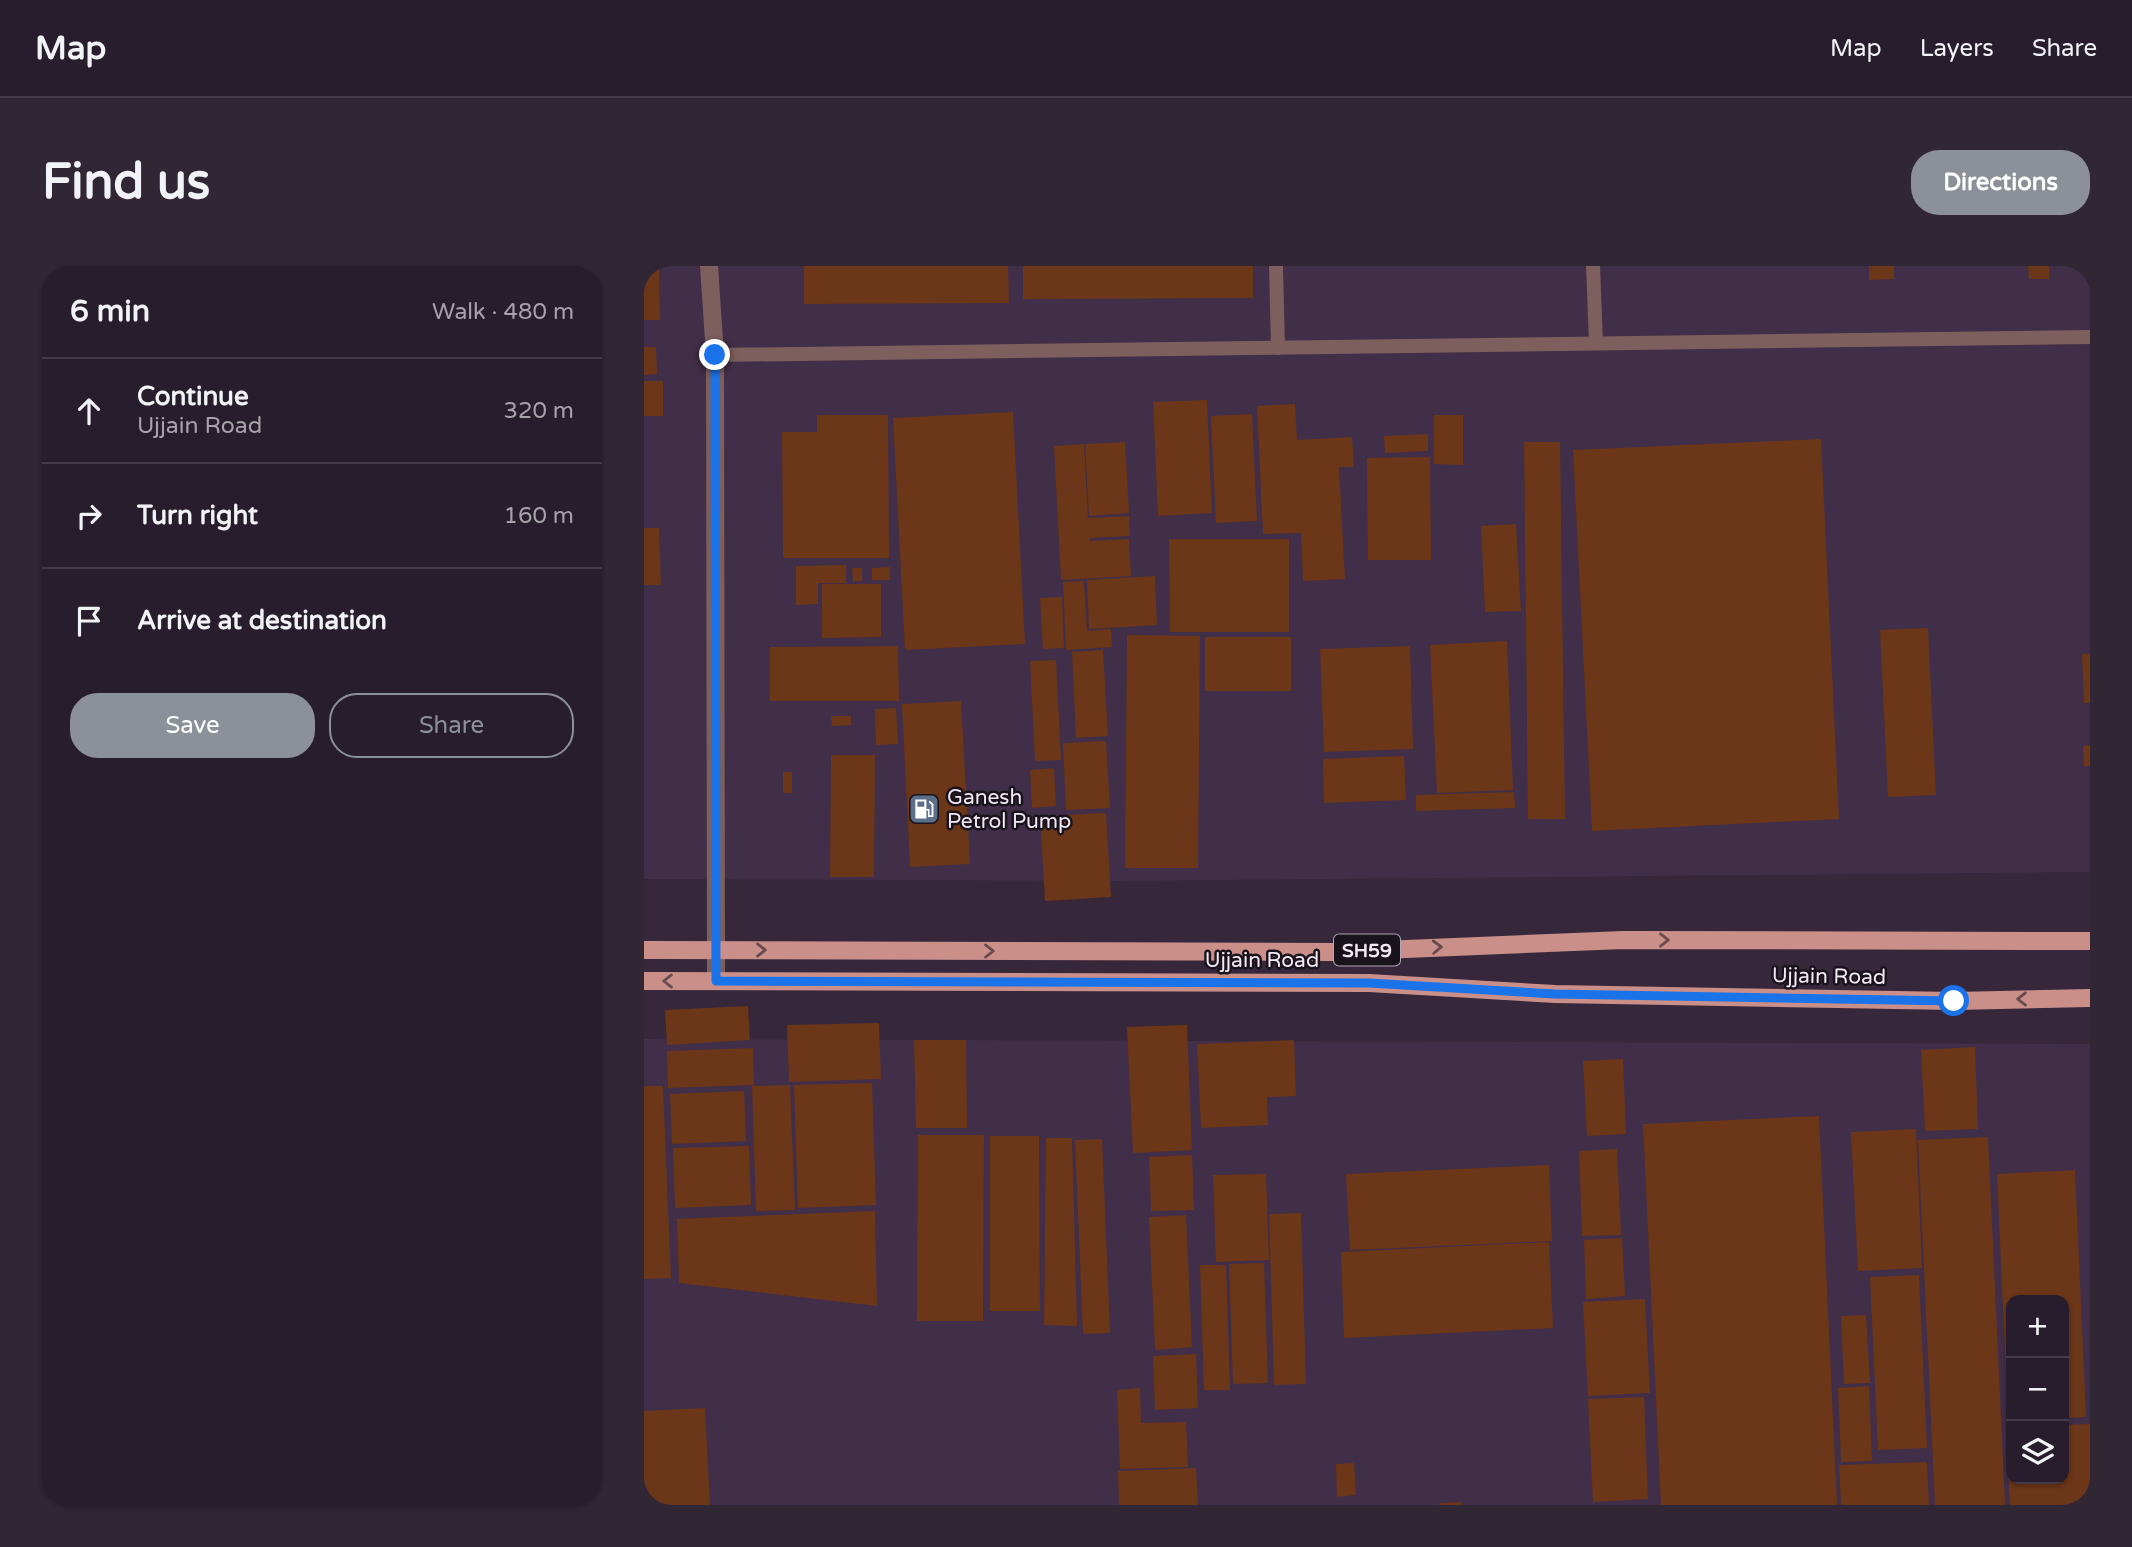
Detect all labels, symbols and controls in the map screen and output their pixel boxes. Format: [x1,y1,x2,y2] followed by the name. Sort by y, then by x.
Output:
[35,29,106,68] text: Map
[1830,34,1882,63] text: Map
[1920,34,1994,63] text: Layers
[2032,34,2097,63] text: Share
[1911,150,2090,215] button: Directions
[42,153,210,212] text: Find us
[70,293,150,330] text: 6 min
[432,298,574,326] text: Walk · 480 m
[699,339,730,370] route end
[137,381,249,412] text: Continue
[70,392,108,430] icon: ahead
[504,397,574,425] text: 320 m
[137,412,262,440] text: Ujjain Road
[70,497,108,535] icon: right
[137,500,258,531] text: Turn right
[504,502,574,530] text: 160 m
[70,602,108,640] icon: arrive
[137,605,387,636] text: Arrive at destination
[70,693,315,758] button: Save
[329,693,574,758] button: Share
[947,785,1071,834] place label: Ganesh Petrol Pump
[907,792,941,826] fuel station icon: Ganesh Petrol Pump
[1659,932,1670,948] one-way arrow
[1334,934,1400,965] road number: SH59
[1431,940,1442,955] one-way arrow
[756,942,767,958] one-way arrow
[984,943,994,959] one-way arrow
[1205,948,1319,973] street label: Ujjain Road
[1772,963,1886,990] street label: Ujjain Road
[662,973,672,989] one-way arrow
[1938,985,1969,1016] route start
[2016,992,2027,1007] one-way arrow
[2006,1295,2069,1484] map controls
[2006,1295,2069,1358] button: +
[2006,1358,2069,1421] button: −
[2006,1421,2069,1484] button: layers

